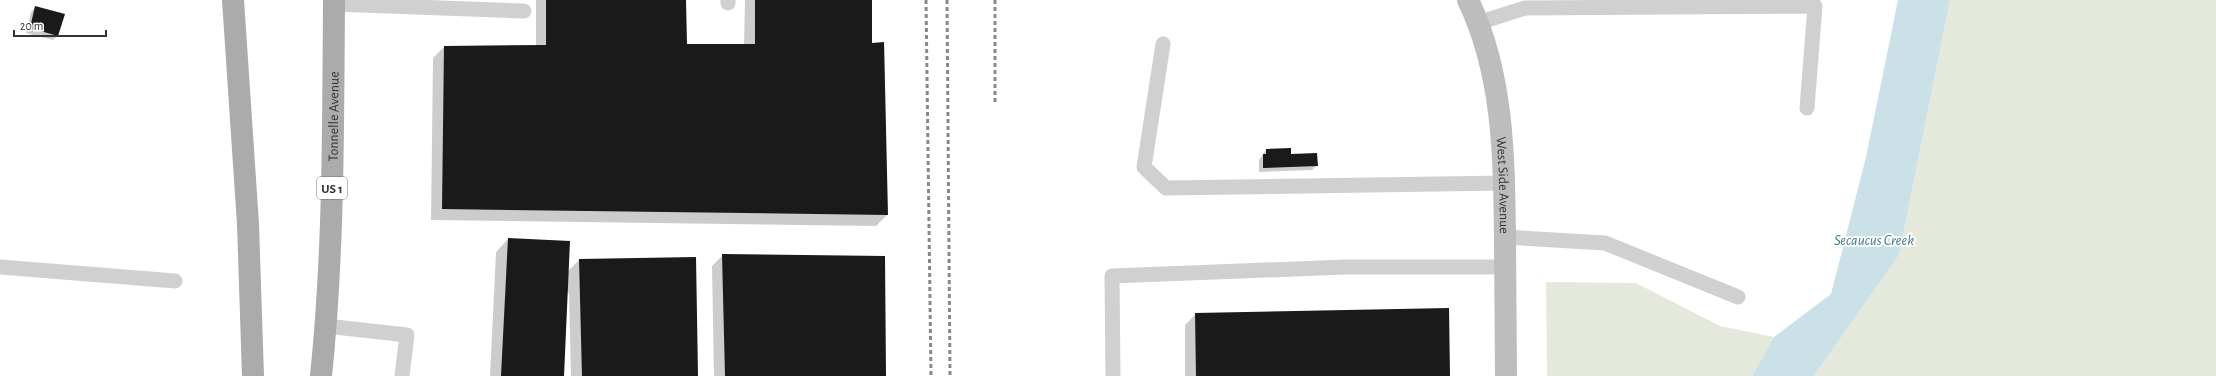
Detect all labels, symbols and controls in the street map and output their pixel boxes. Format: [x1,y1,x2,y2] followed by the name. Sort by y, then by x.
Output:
[14,12,106,38] scale bar
[20,20,43,32] text: 20 m
[327,71,342,162] street label: Tonnelle Avenue
[1494,136,1511,234] street label: West Side Avenue
[317,177,347,199] road number: US 1
[1834,233,1914,248] water label: Secaucus Creek

